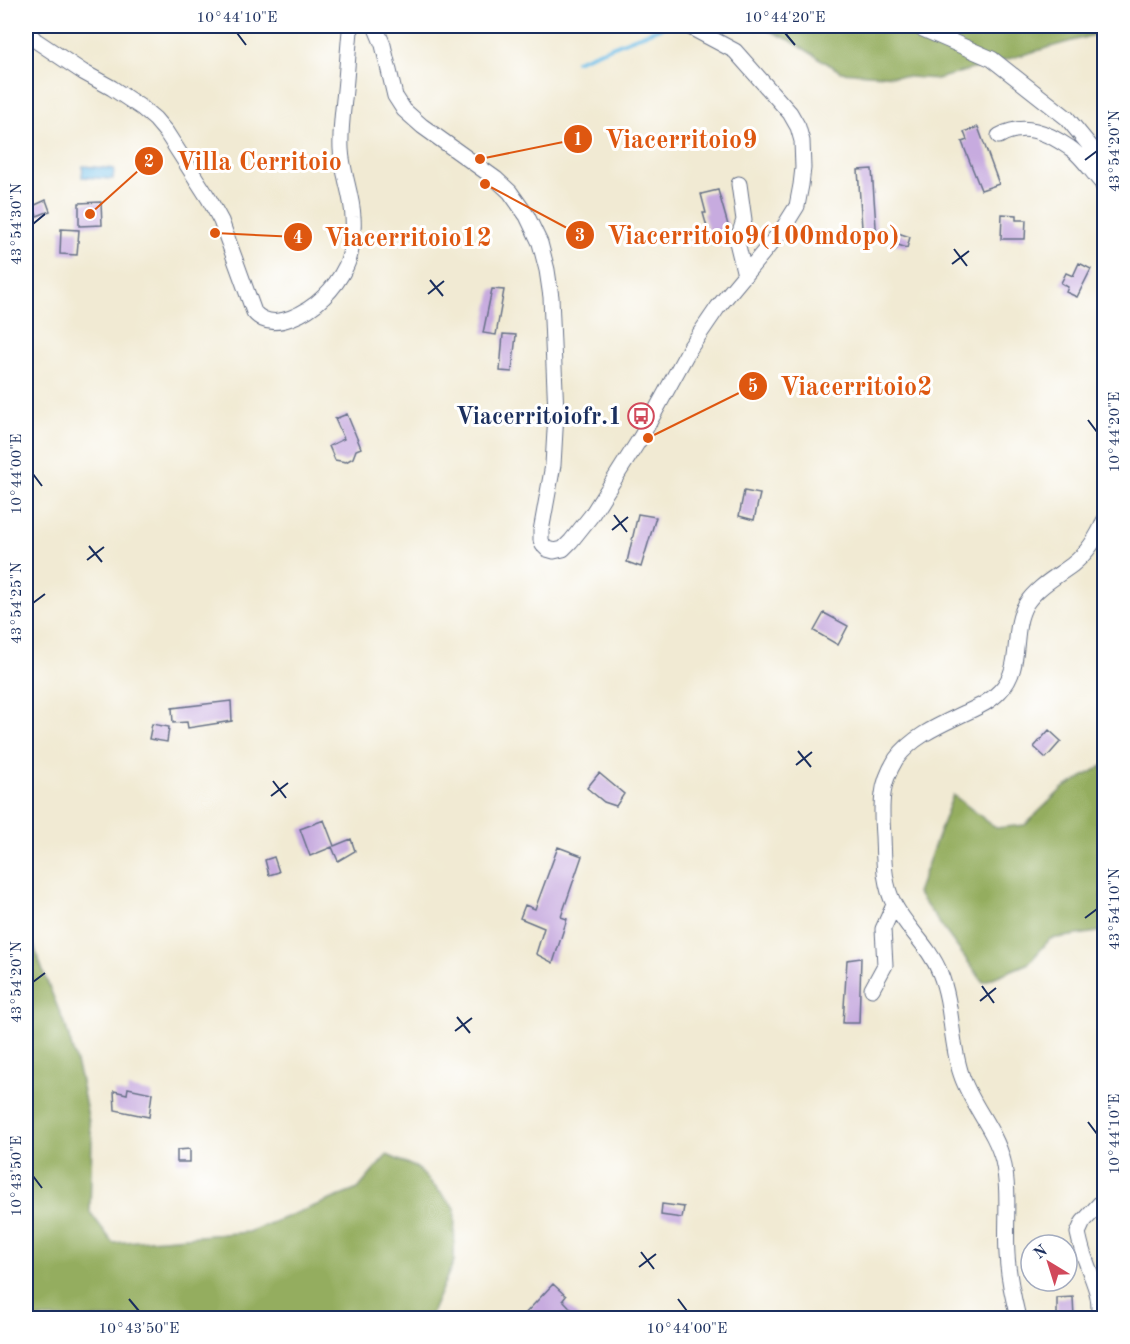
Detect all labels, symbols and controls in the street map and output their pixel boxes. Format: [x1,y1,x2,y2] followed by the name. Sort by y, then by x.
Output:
[197,11,277,26] text: 10°44'10"E
[745,11,825,26] text: 10°44'20"E
[1108,110,1123,192] text: 43°54'20"N
[563,117,770,161] callout: Viacerritoio9
[605,128,757,154] text: Viacerritoio9
[573,131,583,149] text: 1
[134,139,354,183] callout: Villa Cerritoio
[176,150,342,176] text: Villa Cerritoio
[144,153,154,171] text: 2
[10,183,25,265] text: 43°54'30"N
[565,213,911,257] callout: Viacerritoio9(100mdopo)
[283,215,504,259] callout: Viacerritoio12
[607,224,899,250] text: Viacerritoio9(100mdopo)
[324,226,492,252] text: Viacerritoio12
[575,227,585,245] text: 3
[293,229,303,247] text: 4
[738,364,944,408] callout: Viacerritoio2
[780,375,932,401] text: Viacerritoio2
[748,378,758,396] text: 5
[1108,392,1123,472] text: 10°44'20"E
[626,401,656,431] bus stop icon: Viacerritoiofr.1
[456,406,622,430] place label: Viacerritoiofr.1
[10,434,25,514] text: 10°44'00"E
[10,562,25,644] text: 43°54'25"N
[1108,868,1123,950] text: 43°54'10"N
[10,941,25,1023] text: 43°54'20"N
[1108,1094,1123,1174] text: 10°44'10"E
[10,1136,25,1216] text: 10°43'50"E
[1019,1233,1079,1293] north arrow
[1031,1242,1051,1263] text: N
[99,1322,179,1337] text: 10°43'50"E
[647,1322,727,1337] text: 10°44'00"E

